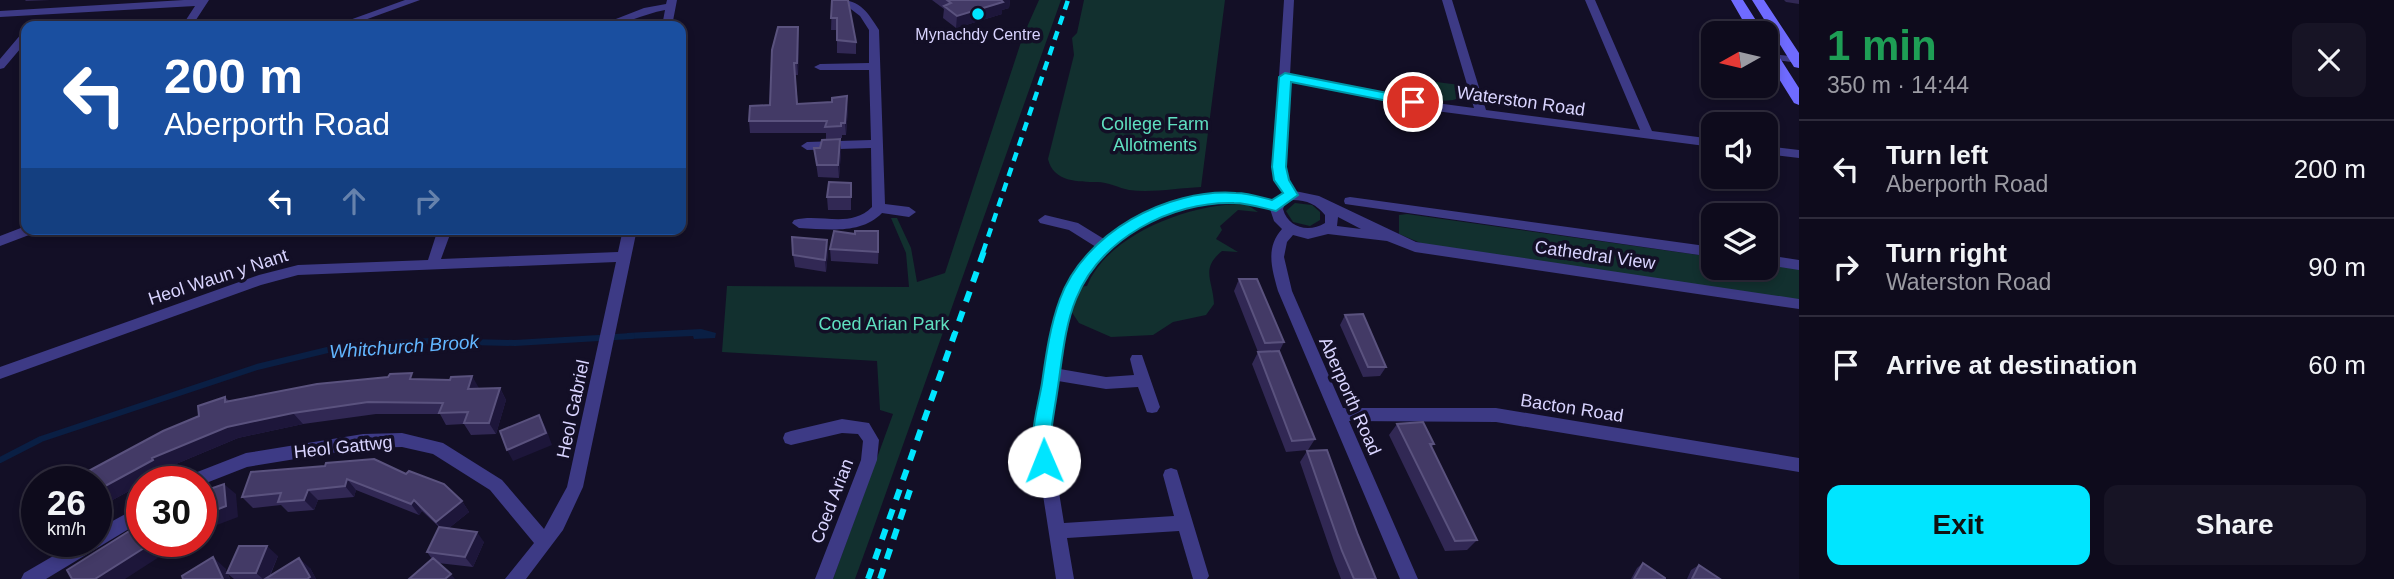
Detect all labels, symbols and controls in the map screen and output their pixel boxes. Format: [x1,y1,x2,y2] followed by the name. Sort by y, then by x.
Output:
[970,6,986,22] marker: Mynachdy Centre
[1701,21,1778,98] north arrow
[1701,21,1778,280] map controls
[1827,22,1937,69] text: 1 min
[2292,23,2366,97] button: close
[915,26,1041,43] place label: Mynachdy Centre
[49,49,140,140] icon: left
[164,49,303,103] text: 200 m
[1383,72,1443,132] pin
[1827,72,1969,98] text: 350 m · 14:44
[1456,82,1586,120] street label: Waterston Road
[1394,83,1432,121] icon: arrive
[164,106,390,142] text: Aberporth Road
[1701,112,1778,189] button: sound
[1101,114,1209,155] park label: College Farm Allotments
[1886,140,1988,170] text: Turn left
[1827,150,1865,188] icon: left
[2294,154,2366,184] text: 200 m
[1886,171,2048,197] text: Aberporth Road
[262,182,300,220] icon: left
[335,182,373,220] icon: ahead
[408,182,446,220] icon: right
[1701,203,1778,280] button: layers
[1533,237,1658,274] street label: Cathedral View
[1886,238,2007,268] text: Turn right
[146,245,290,309] street label: Heol Waun y Nant
[1827,248,1865,286] icon: right
[2308,252,2366,282] text: 90 m
[1886,269,2051,295] text: Waterston Road
[818,314,951,334] park label: Coed Arian Park
[329,331,481,362] water label: Whitchurch Brook
[1315,334,1385,458] street label: Aberporth Road
[1827,346,1865,384] icon: arrive
[1886,350,2137,380] text: Arrive at destination
[2308,350,2366,380] text: 60 m
[553,358,593,460] street label: Heol Gabriel
[1519,390,1625,426] street label: Bacton Road
[1007,424,1081,498] position arrow
[293,432,393,462] street label: Heol Gattwg
[807,456,857,546] street label: Coed Arian
[126,466,217,557] speed limit sign: 30
[47,483,86,522] text: 26
[1827,485,2090,565] button: Exit
[2104,485,2366,565] button: Share
[47,519,86,539] text: km/h

